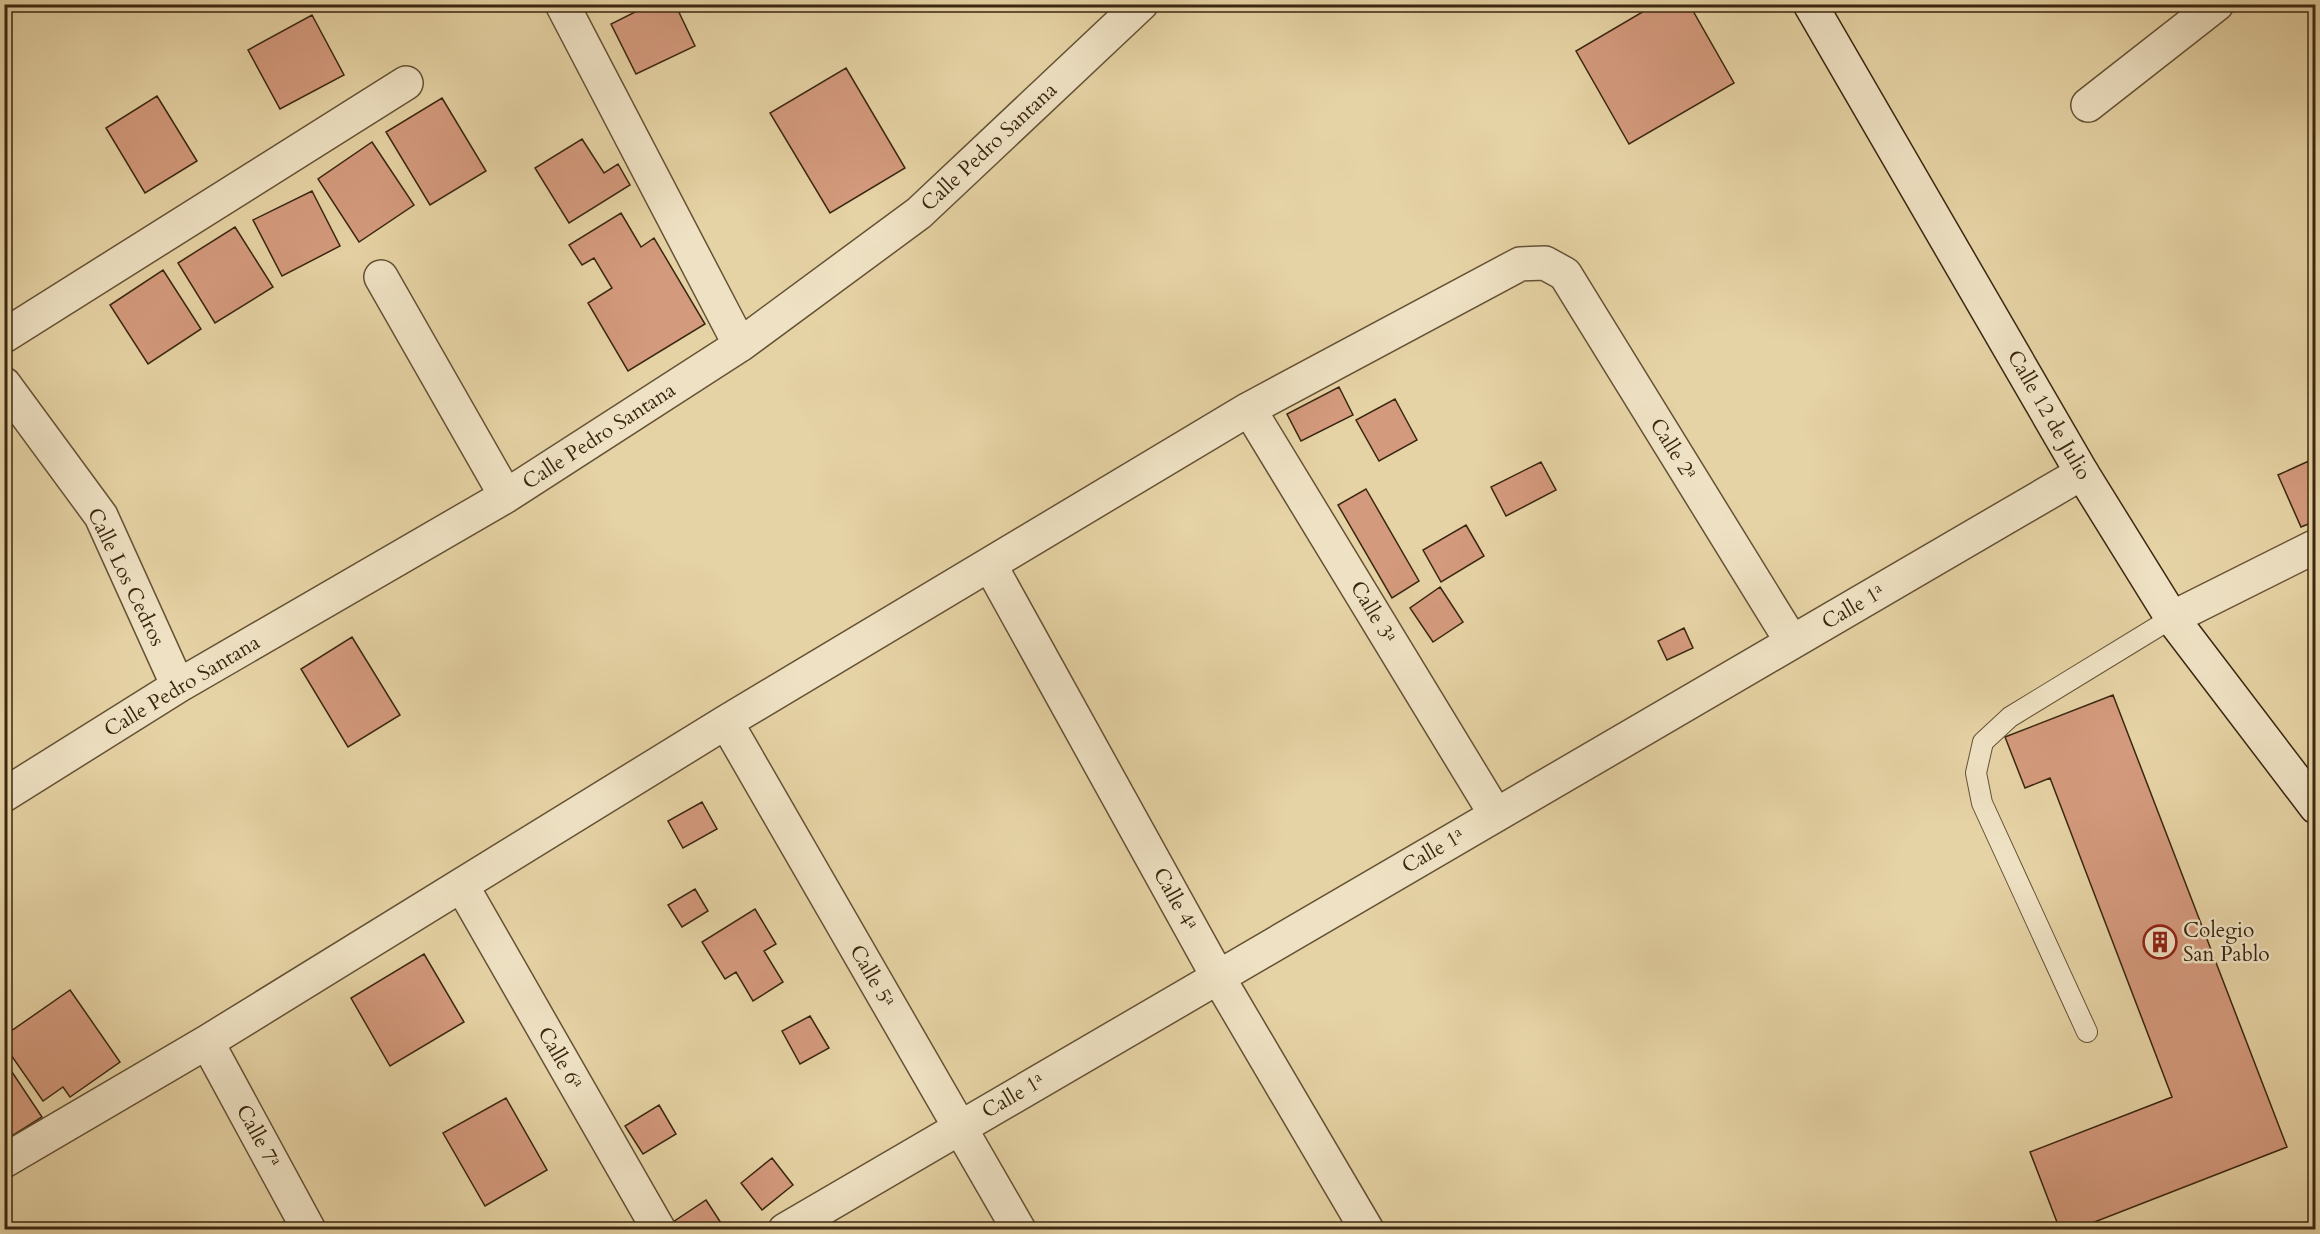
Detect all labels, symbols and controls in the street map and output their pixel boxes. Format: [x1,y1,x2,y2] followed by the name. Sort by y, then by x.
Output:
[914,76,1064,218] street label: Calle Pedro Santana
[2000,345,2098,485] street label: Calle 12 de Julio
[517,376,681,496] street label: Calle Pedro Santana
[1643,413,1703,485] street label: Calle 2ª
[80,503,172,651] street label: Calle Los Cedros
[1343,575,1403,649] street label: Calle 3ª
[1816,577,1890,637] street label: Calle 1ª
[99,628,265,744] street label: Calle Pedro Santana
[1396,821,1470,881] street label: Calle 1ª
[1146,862,1204,936] street label: Calle 4ª
[2183,916,2270,969] place label: Colegio San Pablo
[2142,924,2178,960] building icon: Colegio San Pablo
[842,939,902,1013] street label: Calle 5ª
[530,1021,590,1095] street label: Calle 6ª
[976,1066,1050,1126] street label: Calle 1ª
[229,1099,287,1173] street label: Calle 7ª

